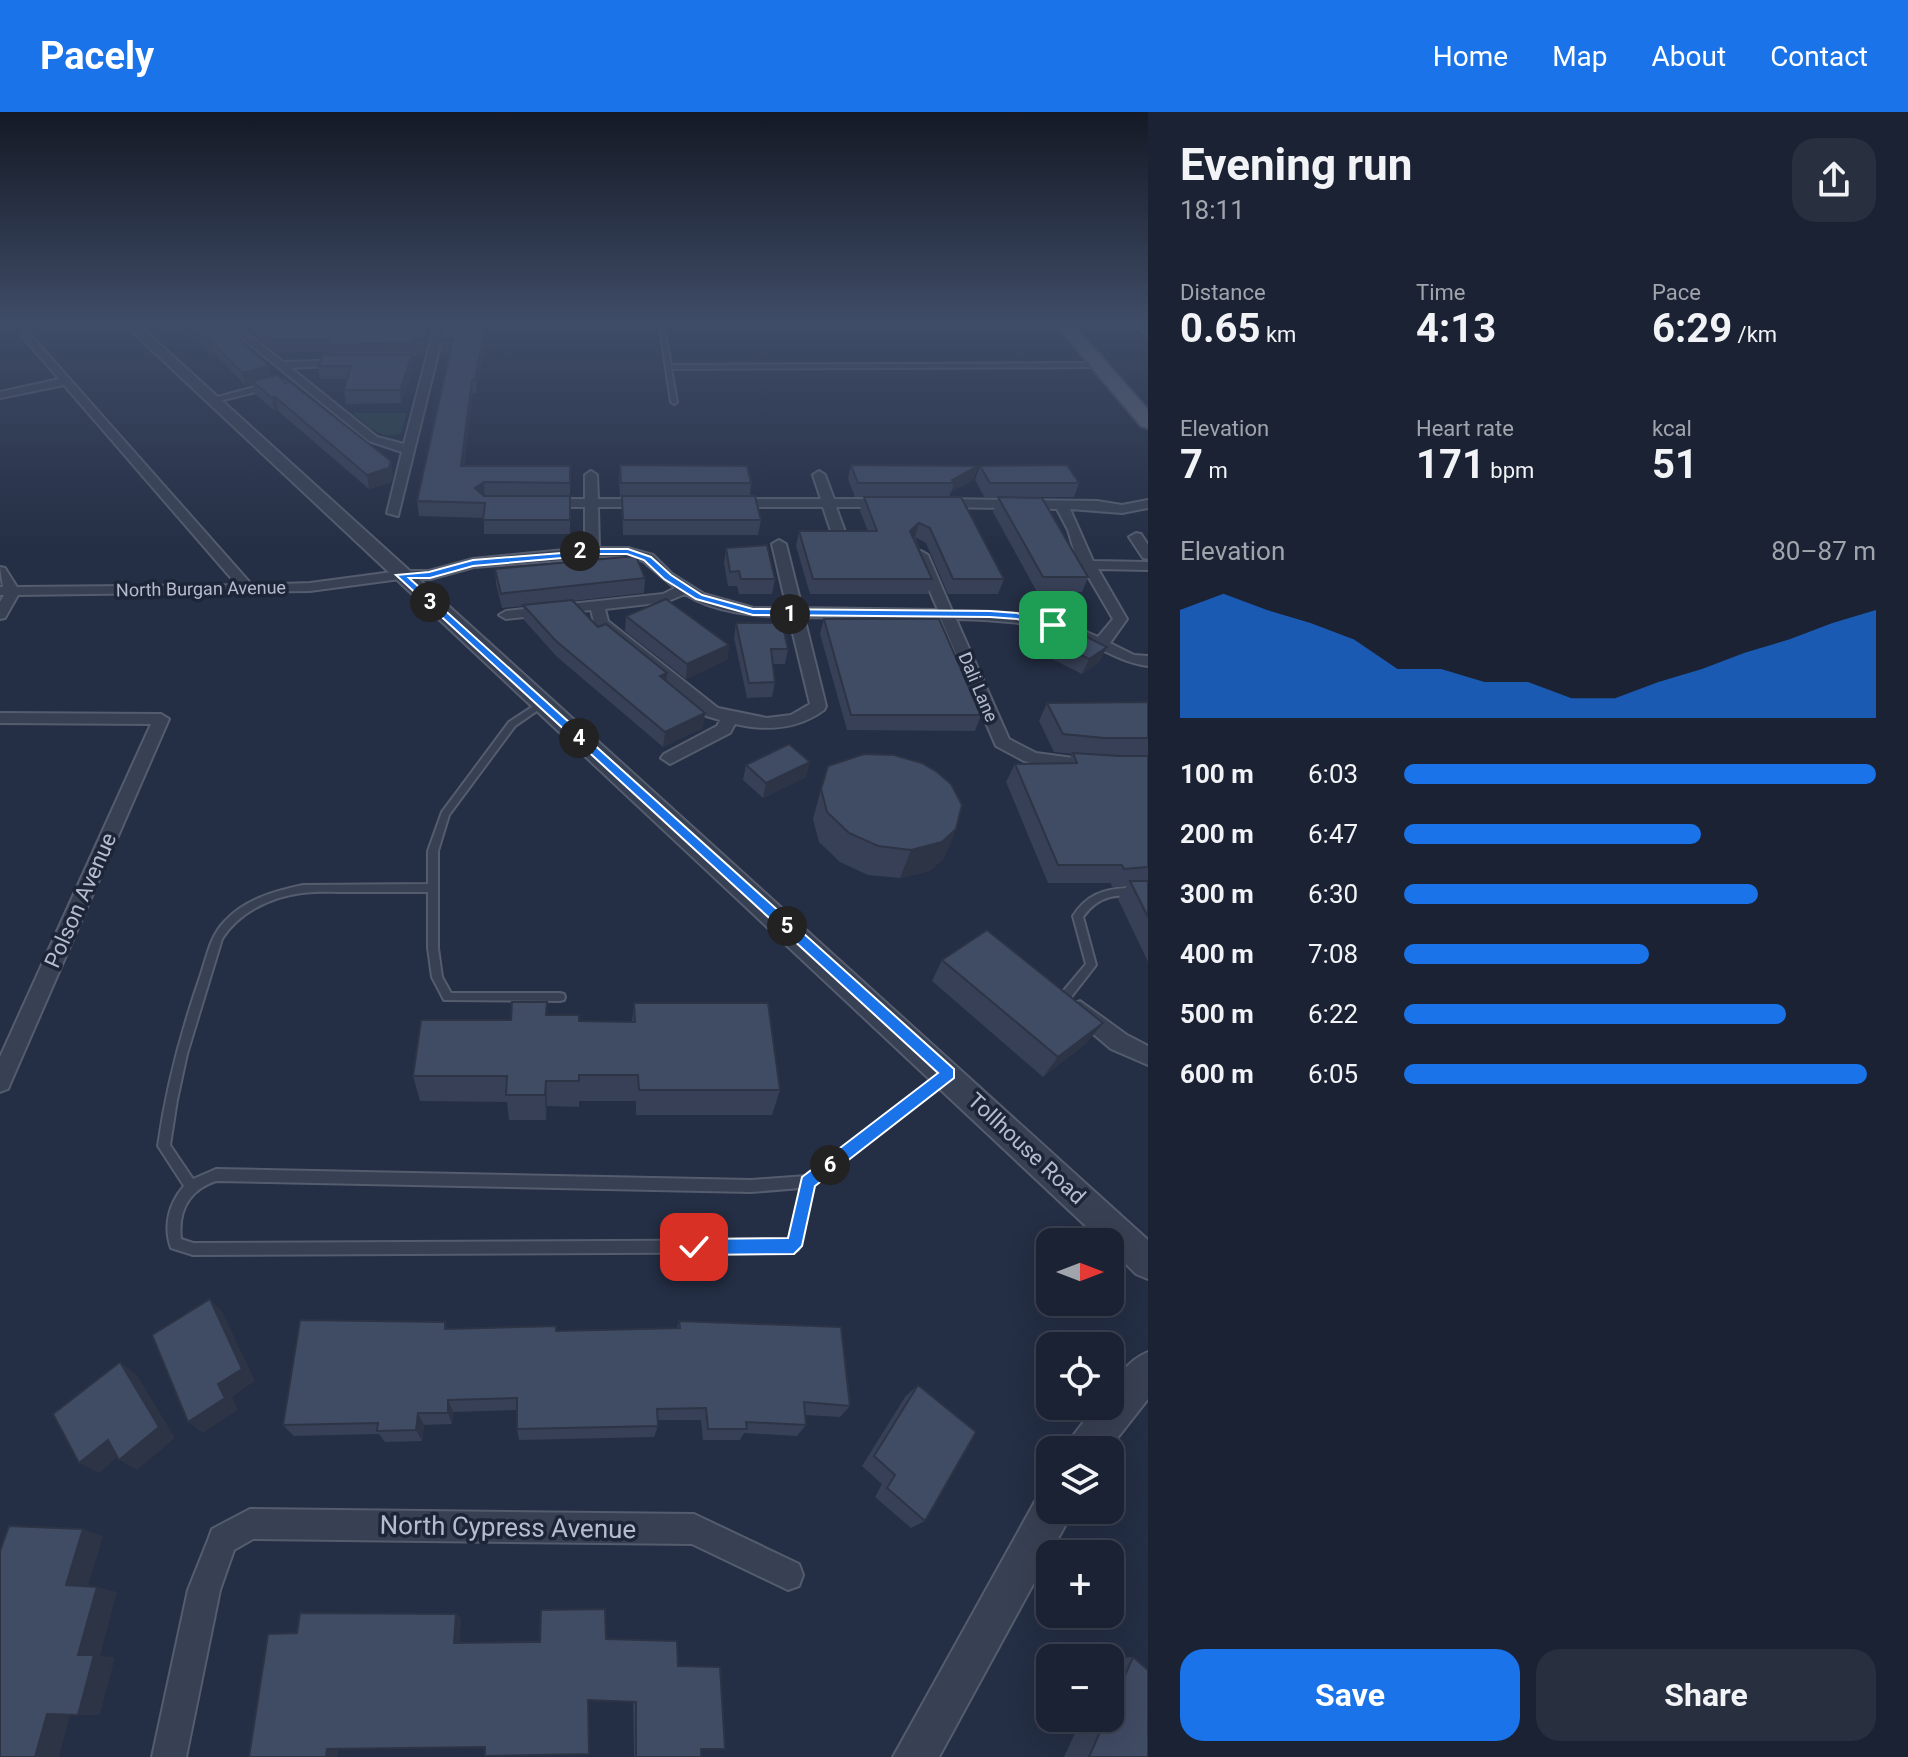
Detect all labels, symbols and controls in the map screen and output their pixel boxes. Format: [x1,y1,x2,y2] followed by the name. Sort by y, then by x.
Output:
[40,34,154,78] text: Pacely
[1433,40,1508,73] text: Home
[1552,40,1608,73] text: Map
[1652,40,1726,73] text: About
[1770,40,1868,73] text: Contact
[1792,138,1876,222] button: share
[1180,139,1412,191] text: Evening run
[1180,195,1245,225] text: 18:11
[1180,280,1266,305] text: Distance
[1416,280,1465,305] text: Time
[1652,280,1701,305] text: Pace
[1180,305,1260,352] text: 0.65
[1416,305,1496,352] text: 4:13
[1652,305,1732,352] text: 6:29
[1260,322,1296,347] text: km
[1732,322,1777,347] text: /km
[1180,416,1269,441] text: Elevation
[1416,416,1514,441] text: Heart rate
[1652,416,1692,441] text: kcal
[1180,441,1203,488] text: 7
[1416,441,1485,488] text: 171
[1652,441,1698,488] text: 51
[1203,458,1228,483] text: m
[1485,458,1534,483] text: bpm
[560,531,600,571] pin: 2
[1180,536,1285,566] text: Elevation
[1771,536,1876,566] text: 80–87 m
[574,538,586,563] text: 2
[116,577,286,600] street label: North Burgan Avenue
[410,582,450,622] pin: 3
[424,589,436,614] text: 3
[1019,591,1087,659] pin
[770,594,810,634] pin: 1
[784,601,796,626] text: 1
[1031,603,1075,647] icon: arrive
[954,649,1003,725] street label: Dali Lane
[559,718,599,758] pin: 4
[573,725,585,750] text: 4
[1180,759,1254,789] text: 100 m
[1308,759,1358,789] text: 6:03
[1180,819,1254,849] text: 200 m
[1308,819,1358,849] text: 6:47
[40,829,121,972] street label: Polson Avenue
[1180,879,1254,909] text: 300 m
[1308,879,1358,909] text: 6:30
[767,906,807,946] pin: 5
[781,913,793,938] text: 5
[1180,939,1254,969] text: 400 m
[1308,939,1358,969] text: 7:08
[1180,999,1254,1029] text: 500 m
[1308,999,1358,1029] text: 6:22
[1180,1059,1254,1089] text: 600 m
[1308,1059,1358,1089] text: 6:05
[963,1088,1090,1209] street label: Tollhouse Road
[810,1145,850,1185] pin: 6
[824,1152,836,1177] text: 6
[660,1213,728,1281] pin
[672,1225,716,1269] icon: check
[1036,1228,1124,1316] north arrow
[1036,1228,1124,1732] map controls
[1036,1332,1124,1420] button: locate
[1036,1436,1124,1524] button: layers
[379,1510,637,1544] street label: North Cypress Avenue
[1036,1540,1124,1628] button: +
[1036,1644,1124,1732] button: −
[1180,1649,1520,1741] button: Save
[1536,1649,1876,1741] button: Share

